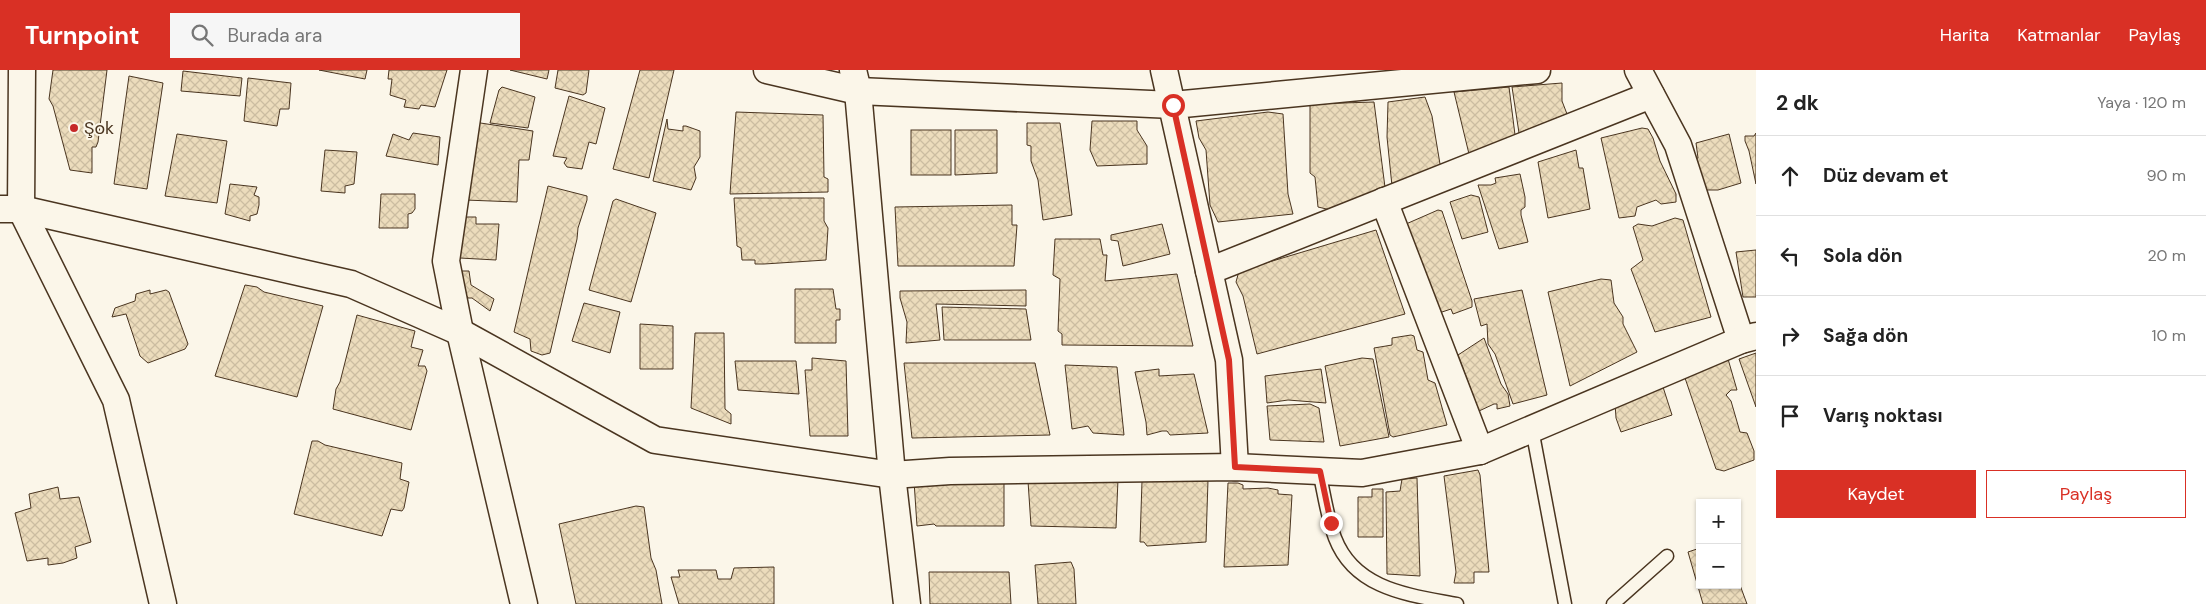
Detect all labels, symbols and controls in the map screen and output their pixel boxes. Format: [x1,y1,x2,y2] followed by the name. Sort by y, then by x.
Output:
[170,13,520,58] search box
[25,20,140,51] text: Turnpoint
[188,21,216,49] icon: search
[228,23,322,48] text: Burada ara
[1940,23,1989,47] text: Harita
[2017,23,2101,47] text: Katmanlar
[2129,23,2181,47] text: Paylaş
[1776,89,1819,117] text: 2 dk
[2097,92,2186,113] text: Yaya · 120 m
[1162,94,1185,117] route start
[84,116,114,140] place label: Şok
[68,122,80,134] marker: Şok
[1776,162,1804,190] icon: ahead
[1823,163,1949,188] text: Düz devam et
[2146,165,2186,186] text: 90 m
[1776,242,1804,270] icon: left
[1823,243,1903,268] text: Sola dön
[2147,245,2186,266] text: 20 m
[1776,322,1804,350] icon: right
[1823,323,1908,348] text: Sağa dön
[2152,325,2186,346] text: 10 m
[1776,402,1804,430] icon: arrive
[1823,403,1943,428] text: Varış noktası
[1776,470,1976,518] button: Kaydet
[1986,470,2186,518] button: Paylaş
[1696,499,1741,589] map controls
[1696,499,1741,544] button: +
[1320,512,1343,535] route end
[1696,544,1741,589] button: −

